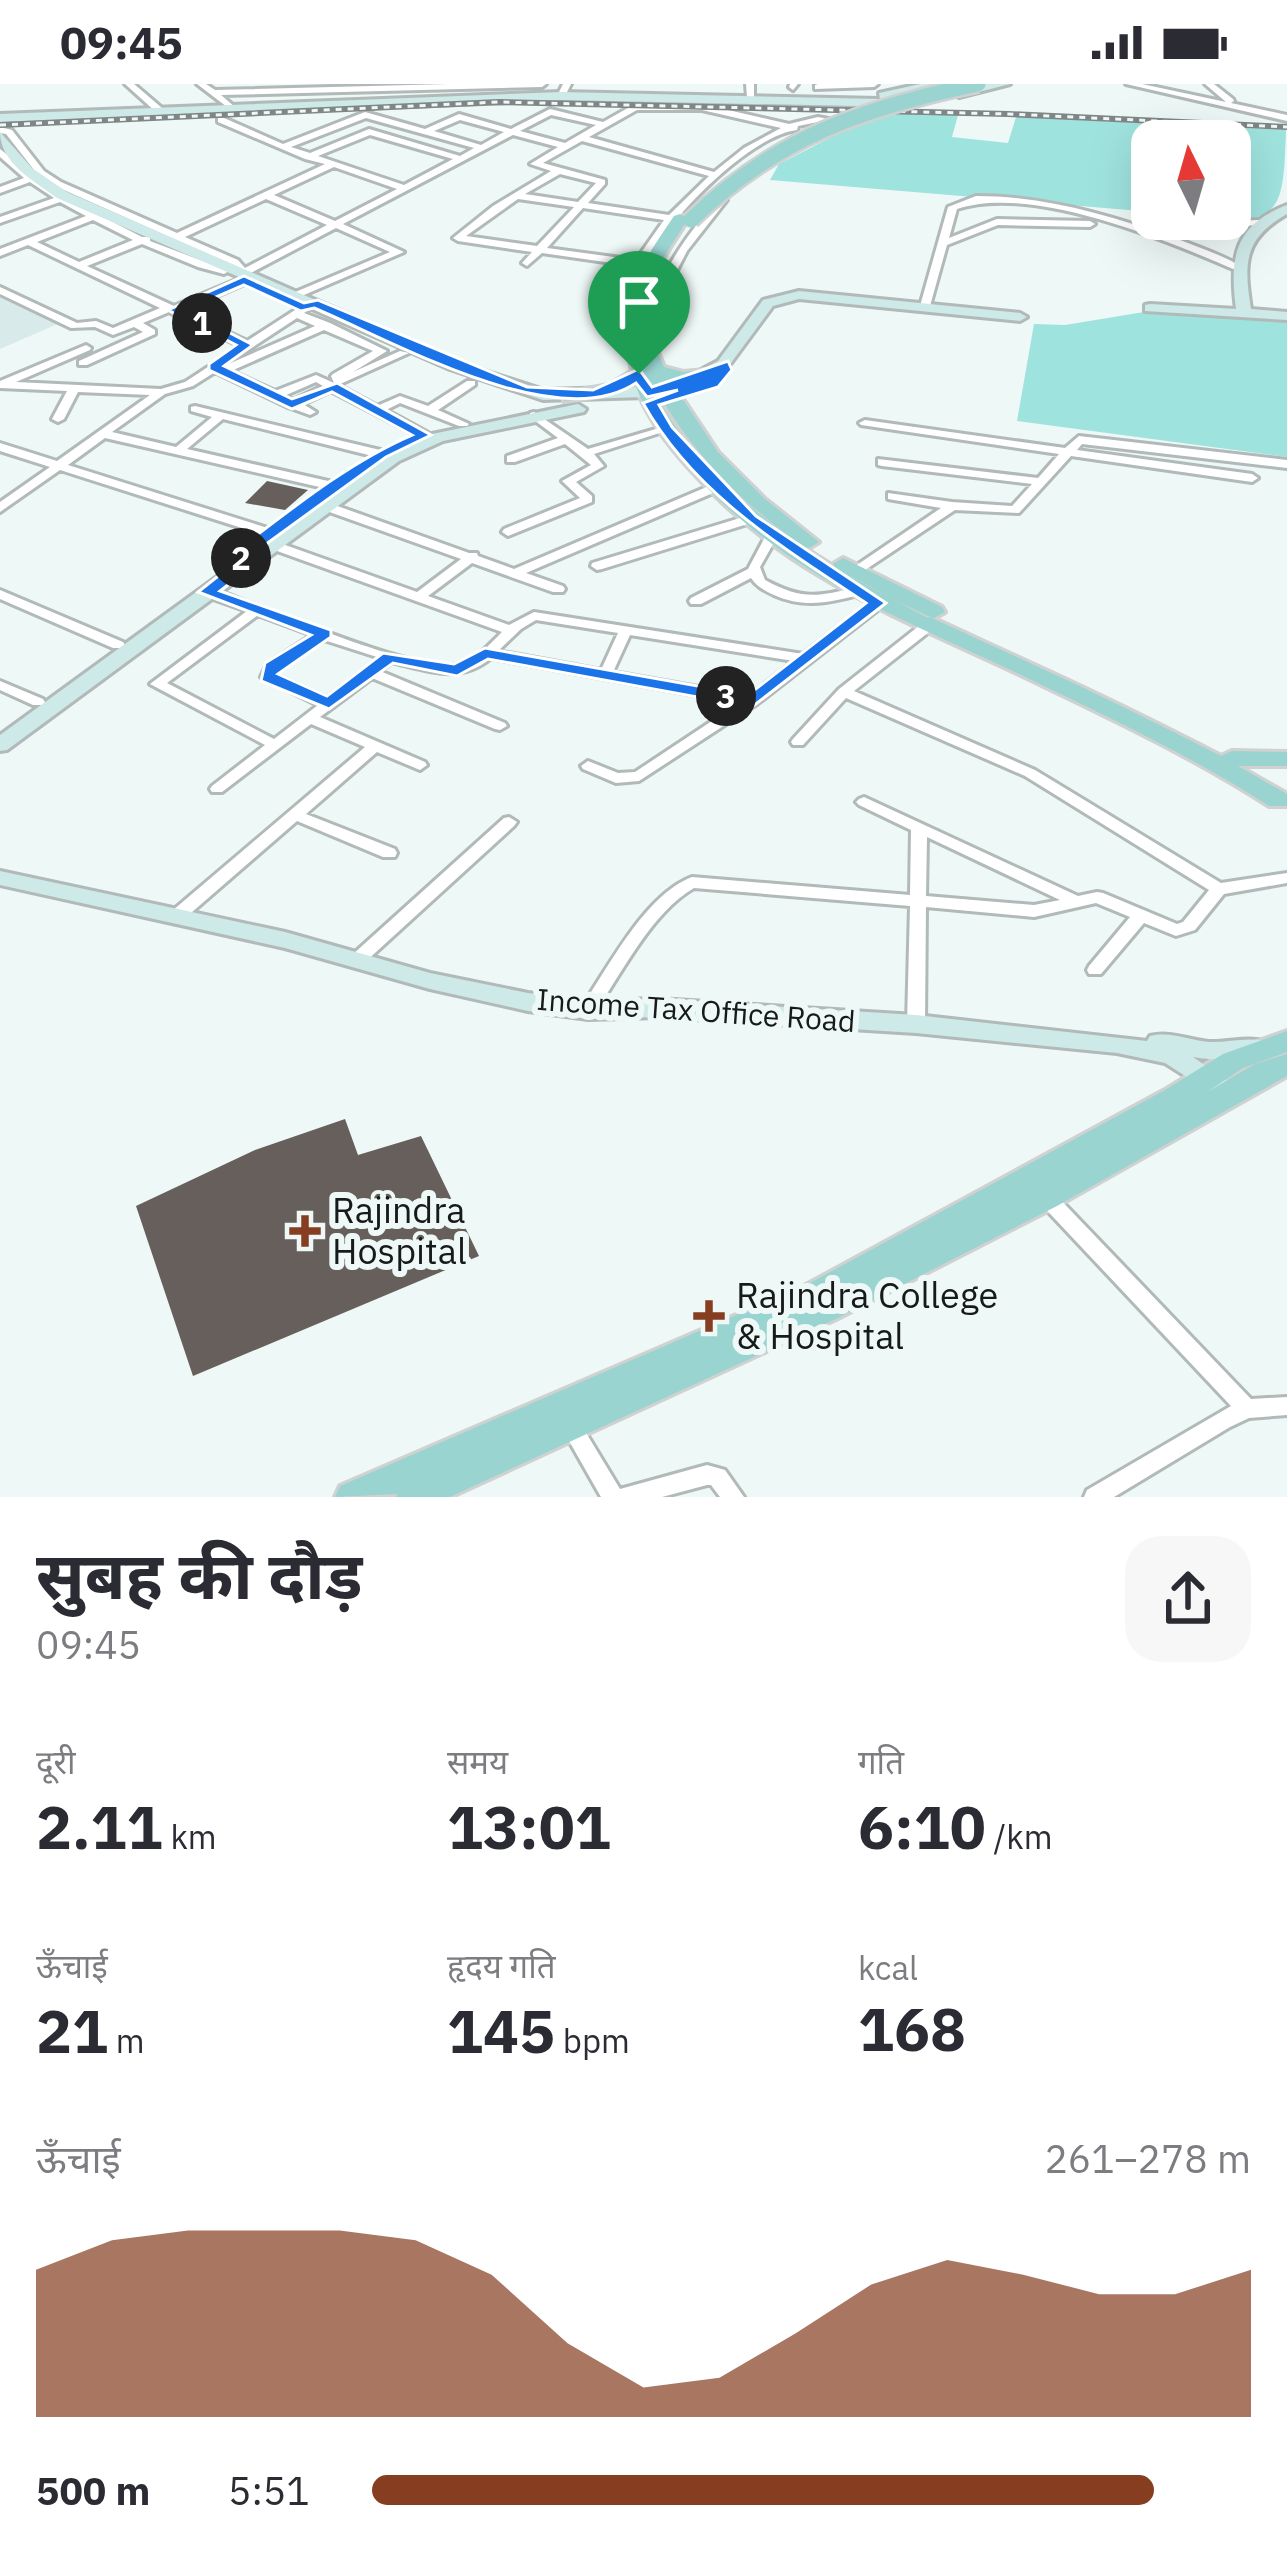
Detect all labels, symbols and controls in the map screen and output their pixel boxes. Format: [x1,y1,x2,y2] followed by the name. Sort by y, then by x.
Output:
[60,13,183,71] text: 09:45
[1131,120,1251,240] north arrow
[1131,120,1251,240] map controls
[588,251,690,374] pin
[606,269,672,335] icon: arrive
[172,293,232,353] pin: 1
[192,301,212,344] text: 1
[211,528,271,588] pin: 2
[231,536,251,579] text: 2
[696,666,756,726] pin: 3
[716,674,736,717] text: 3
[536,979,857,1040] street label: Income Tax Office Road
[332,1186,467,1274] place label: Rajindra Hospital
[289,1215,321,1247] marker: Rajindra Hospital
[736,1271,998,1359] place label: Rajindra College & Hospital
[693,1300,725,1332] marker: Rajindra College & Hospital
[36,1531,362,1617] text: सुबह की दौड़
[1125,1536,1251,1662] button: share
[36,1619,141,1670] text: 09:45
[36,1740,76,1783] text: दूरी
[447,1740,508,1783] text: समय
[858,1740,904,1783] text: गति
[36,1787,163,1866] text: 2.11
[447,1787,611,1866] text: 13:01
[858,1787,986,1866] text: 6:10
[163,1815,217,1858] text: km
[986,1815,1052,1858] text: /km
[36,1944,108,1987] text: ऊँचाई
[447,1944,556,1987] text: हृदय गति
[858,1946,918,1989] text: kcal
[858,1989,966,2068] text: 168
[36,1991,108,2070] text: 21
[447,1991,555,2070] text: 145
[108,2019,145,2062] text: m
[555,2019,630,2062] text: bpm
[36,2133,121,2184] text: ऊँचाई
[1044,2133,1251,2184] text: 261–278 m
[36,2465,150,2516] text: 500 m
[228,2465,310,2516] text: 5:51

